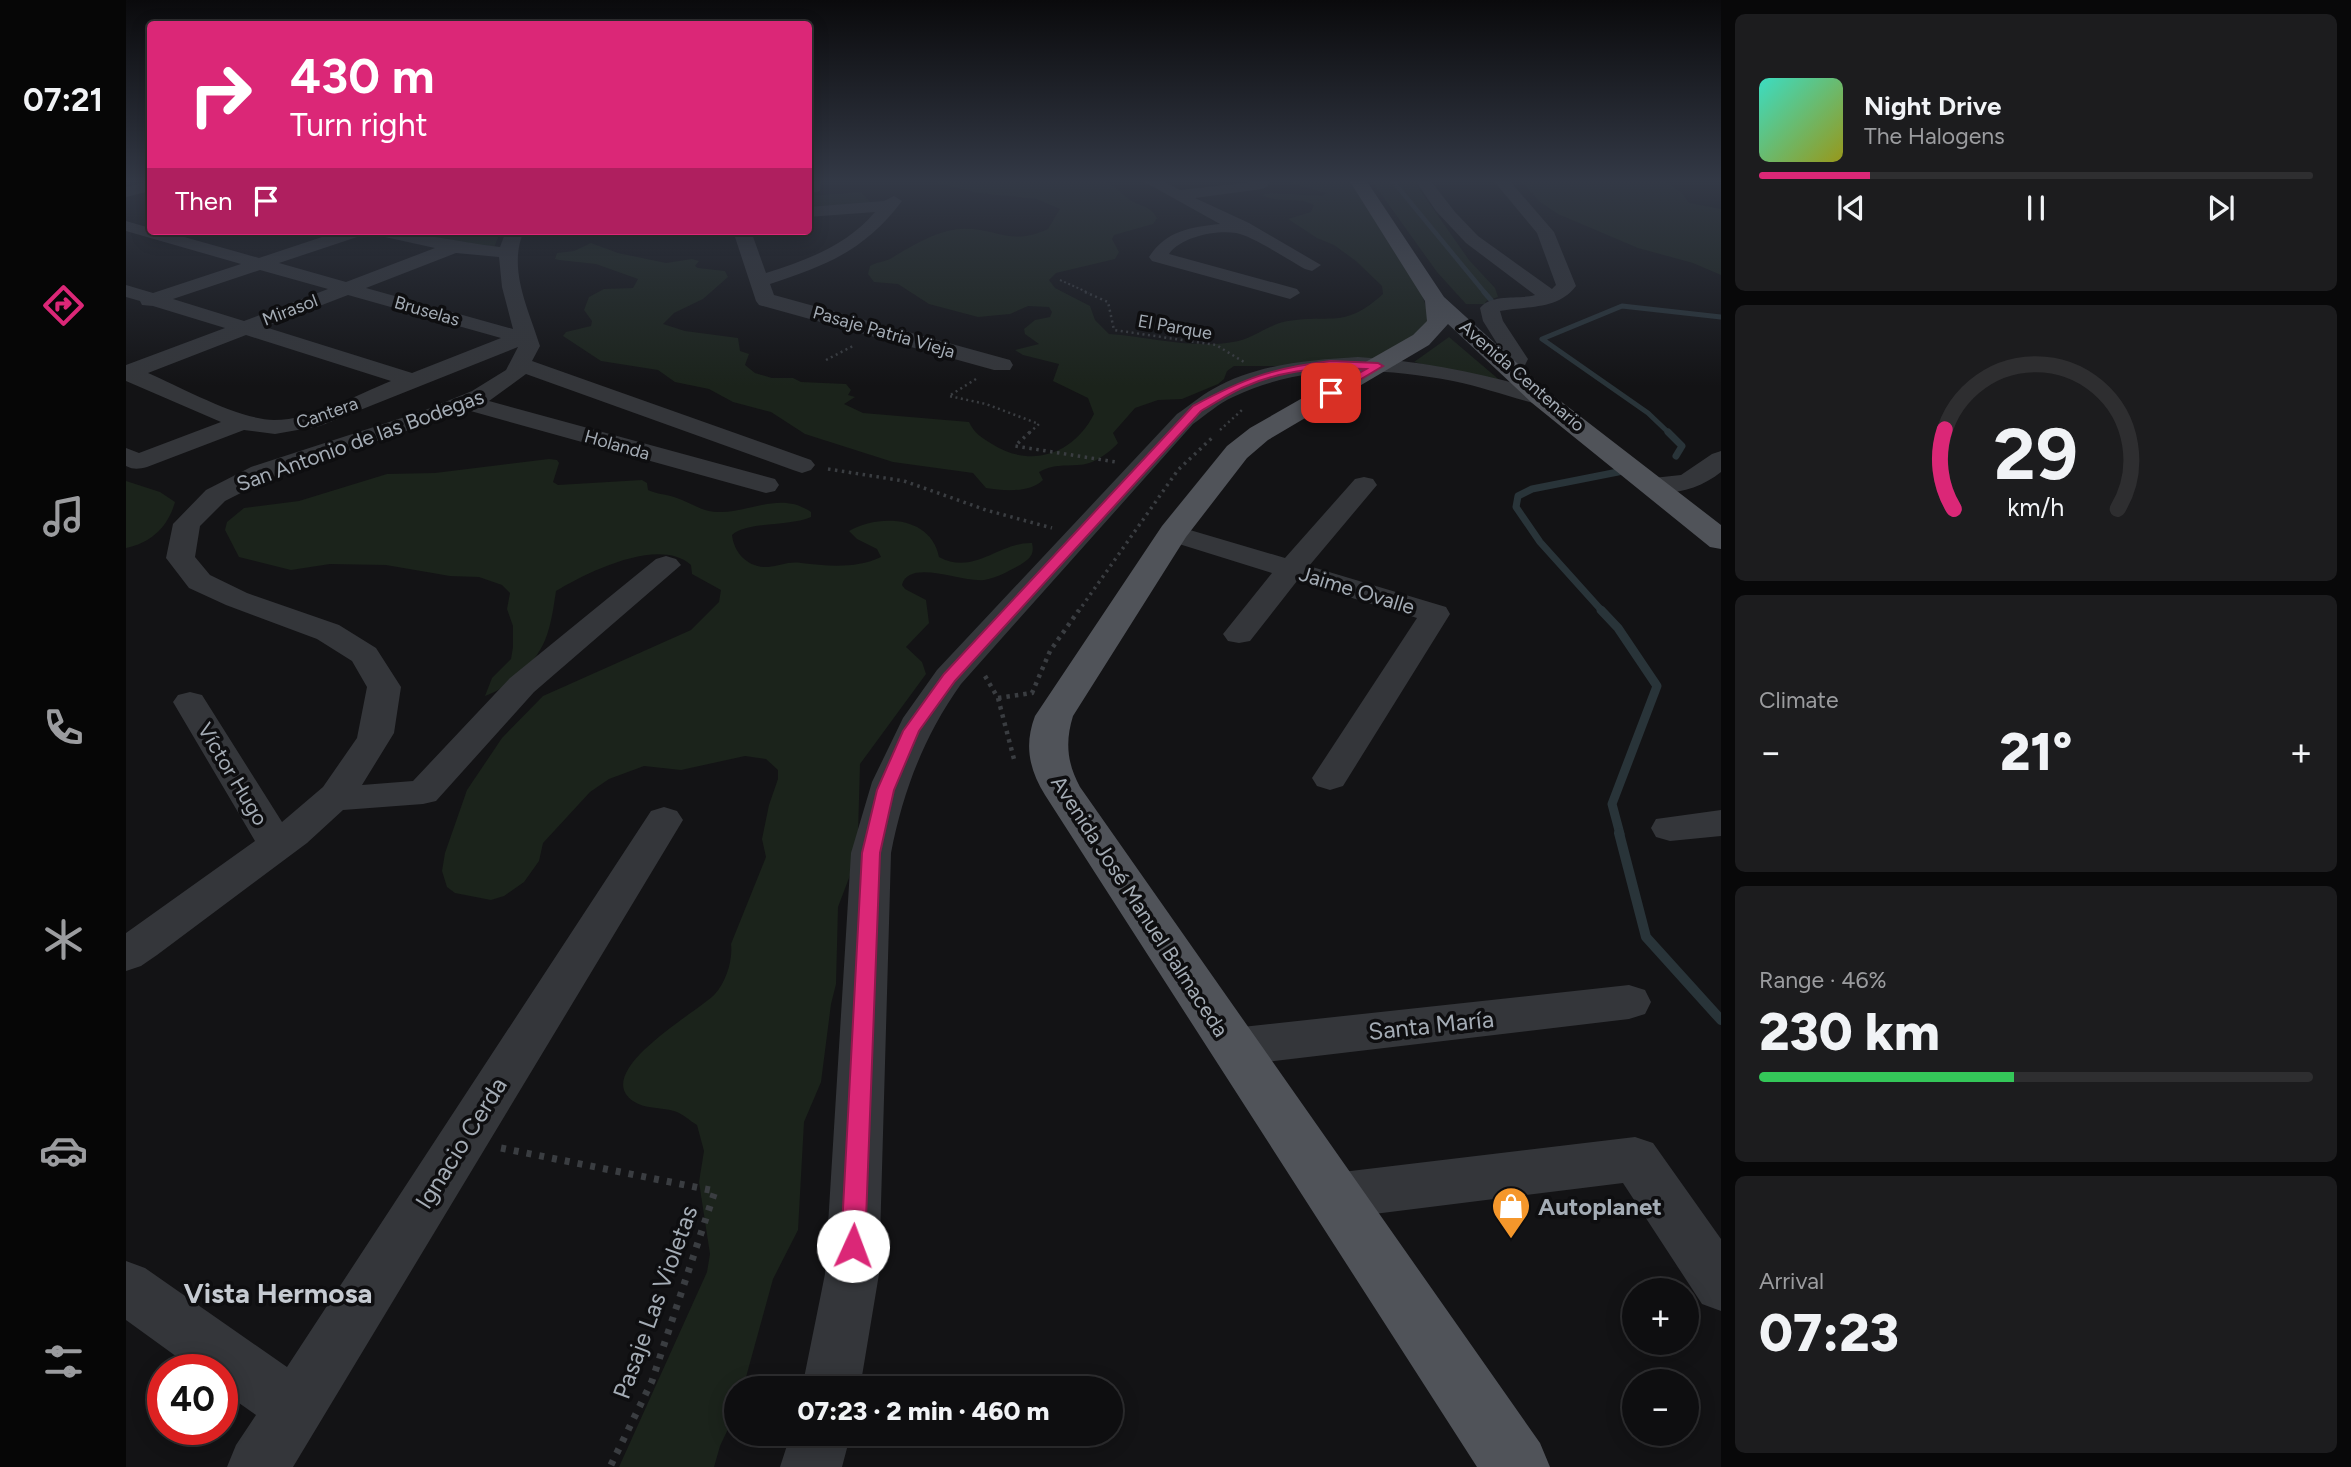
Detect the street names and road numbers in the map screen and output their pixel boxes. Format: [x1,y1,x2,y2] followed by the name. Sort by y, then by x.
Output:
[259,289,321,331] street label: Mirasol
[392,291,462,331] street label: Bruselas
[810,301,958,363] street label: Pasaje Patria Vieja
[1136,310,1214,344] street label: El Parque
[1455,316,1589,436] street label: Avenida Centenario
[233,384,487,496] street label: San Antonio de las Bodegas
[293,392,361,434] street label: Cantera
[582,425,652,465] street label: Holanda
[1296,561,1418,619] street label: Jaime Ovalle
[193,718,273,830] street label: Víctor Hugo
[1046,771,1234,1041] street label: Avenida José Manuel Balmaceda
[1367,1004,1495,1046] street label: Santa María
[409,1072,513,1214] street label: Ignacio Cerda
[607,1201,703,1403] street label: Pasaje Las Violetas

